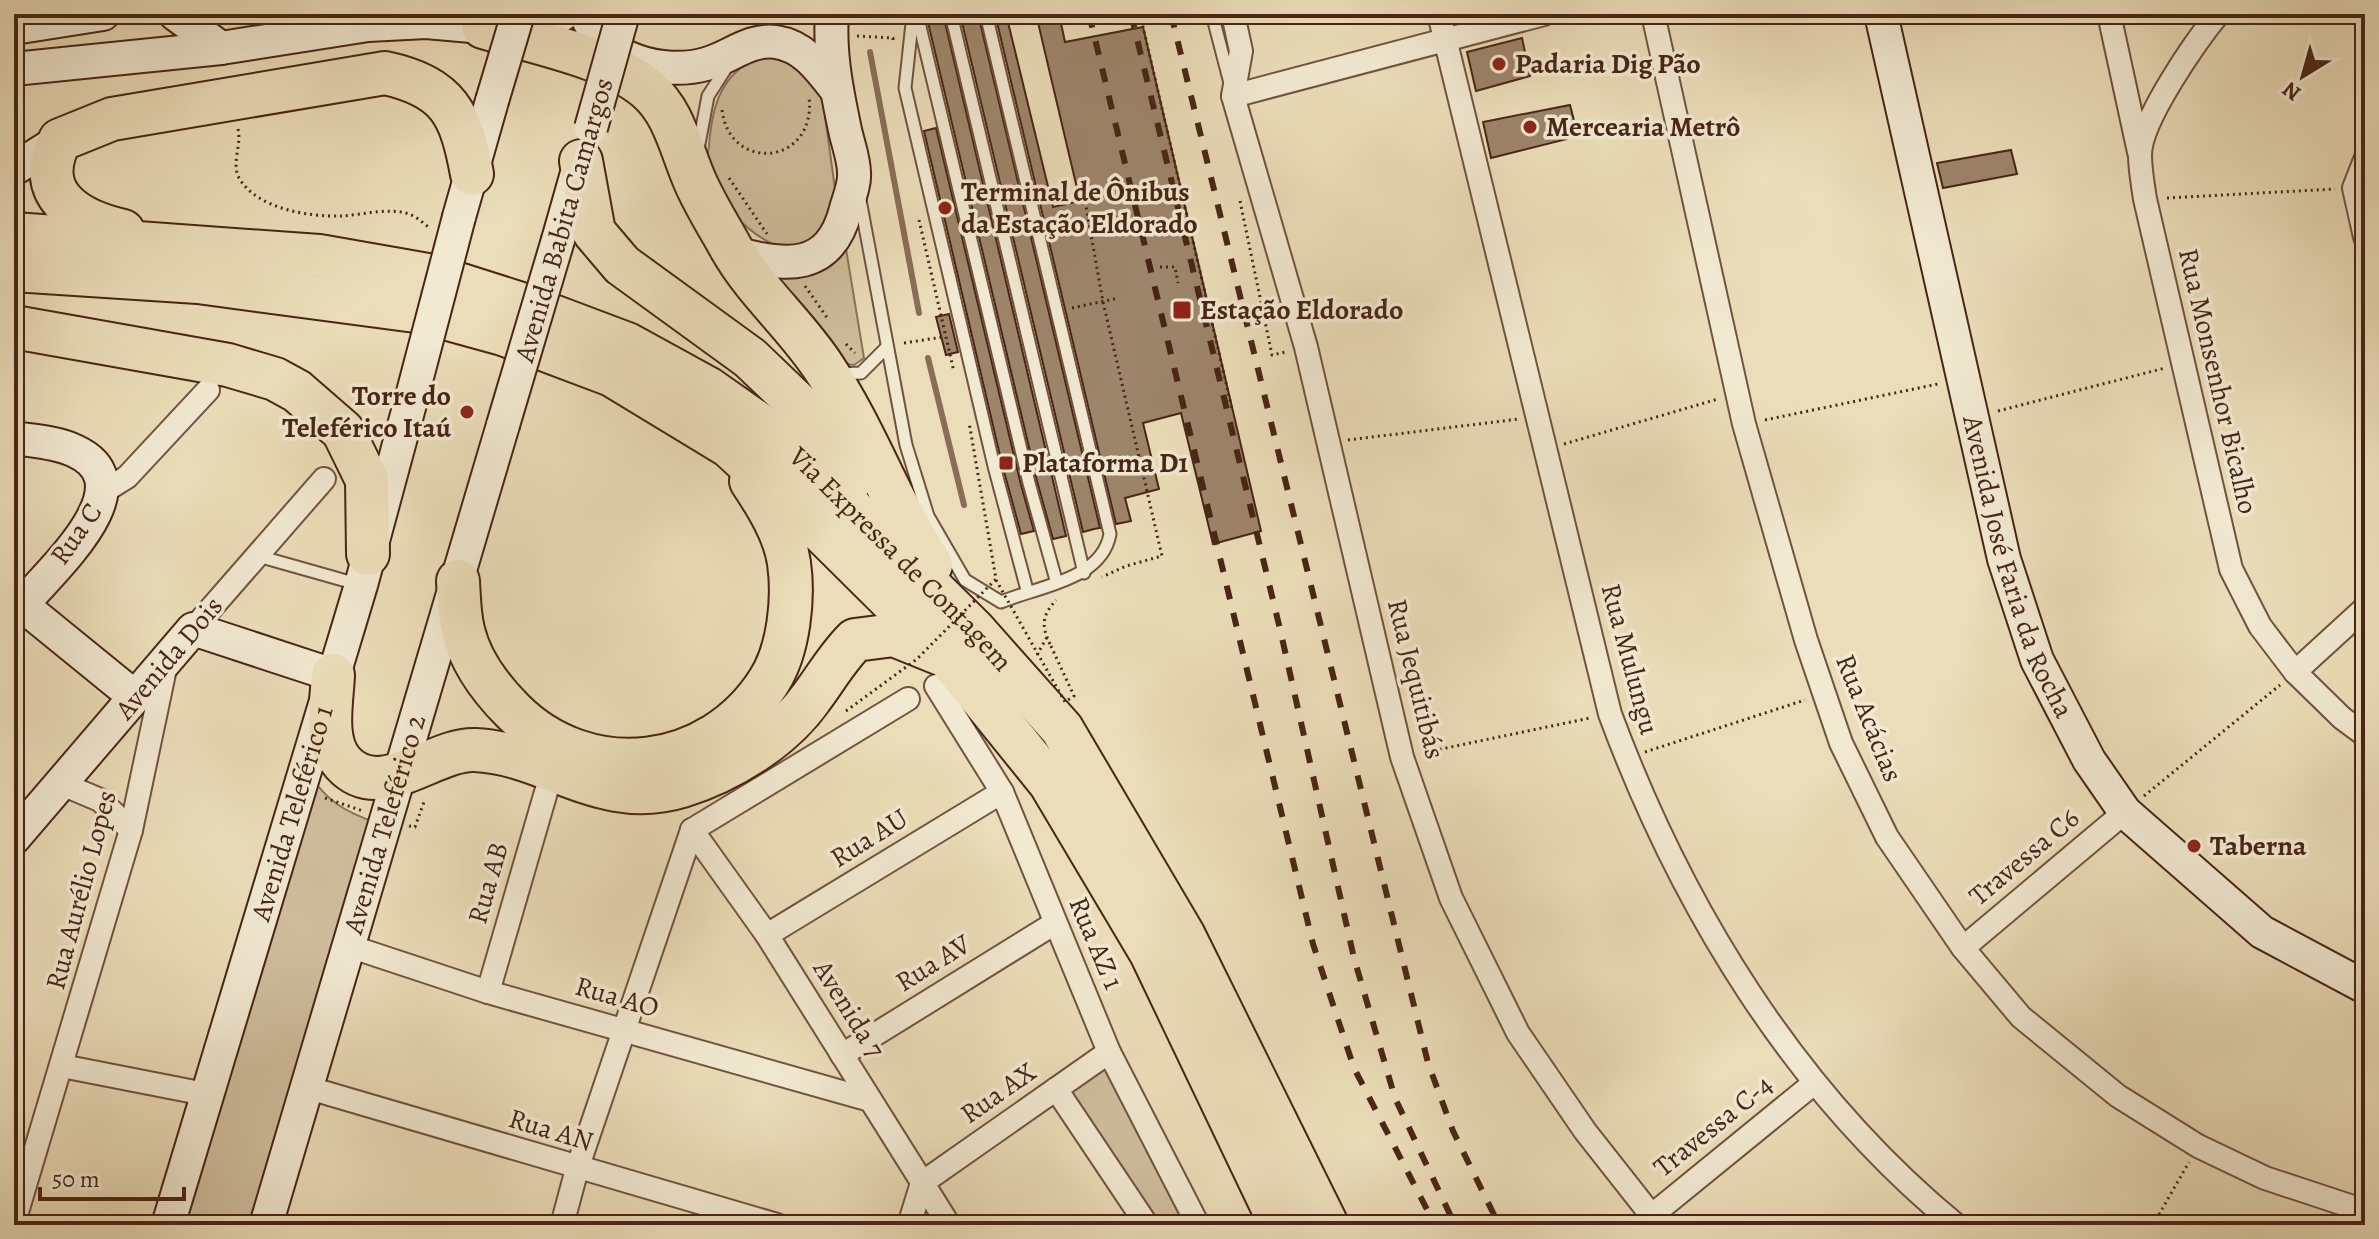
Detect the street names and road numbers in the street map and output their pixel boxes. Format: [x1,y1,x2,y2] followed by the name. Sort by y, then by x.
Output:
[505,74,623,367] street label: Avenida Babita Camargos
[2169,244,2267,518] street label: Rua Monsenhor Bicalho
[1953,411,2083,725] street label: Avenida José Faria da Rocha
[780,438,1021,680] street label: Via Expressa de Contagem
[41,495,111,573] street label: Rua C
[1592,579,1669,740] street label: Rua Mulungu
[106,588,232,728] street label: Avenida Dois
[1378,595,1454,763] street label: Rua Jequitibás
[1826,648,1912,788] street label: Rua Acácias
[241,701,343,927] street label: Avenida Teleférico 1
[334,710,435,939] street label: Avenida Teleférico 2
[36,786,126,994] street label: Rua Aurélio Lopes
[823,799,915,877] street label: Rua AU
[1961,799,2087,914] street label: Travessa C6
[458,838,518,928] street label: Rua AB
[1059,891,1133,995] street label: Rua AZ 1
[888,925,979,1001] street label: Rua AV
[803,952,894,1065] street label: Avenida 7
[571,967,663,1027] street label: Rua AO
[953,1053,1044,1133] street label: Rua AX
[1645,1066,1781,1186] street label: Travessa C-4
[504,1099,598,1161] street label: Rua AN

